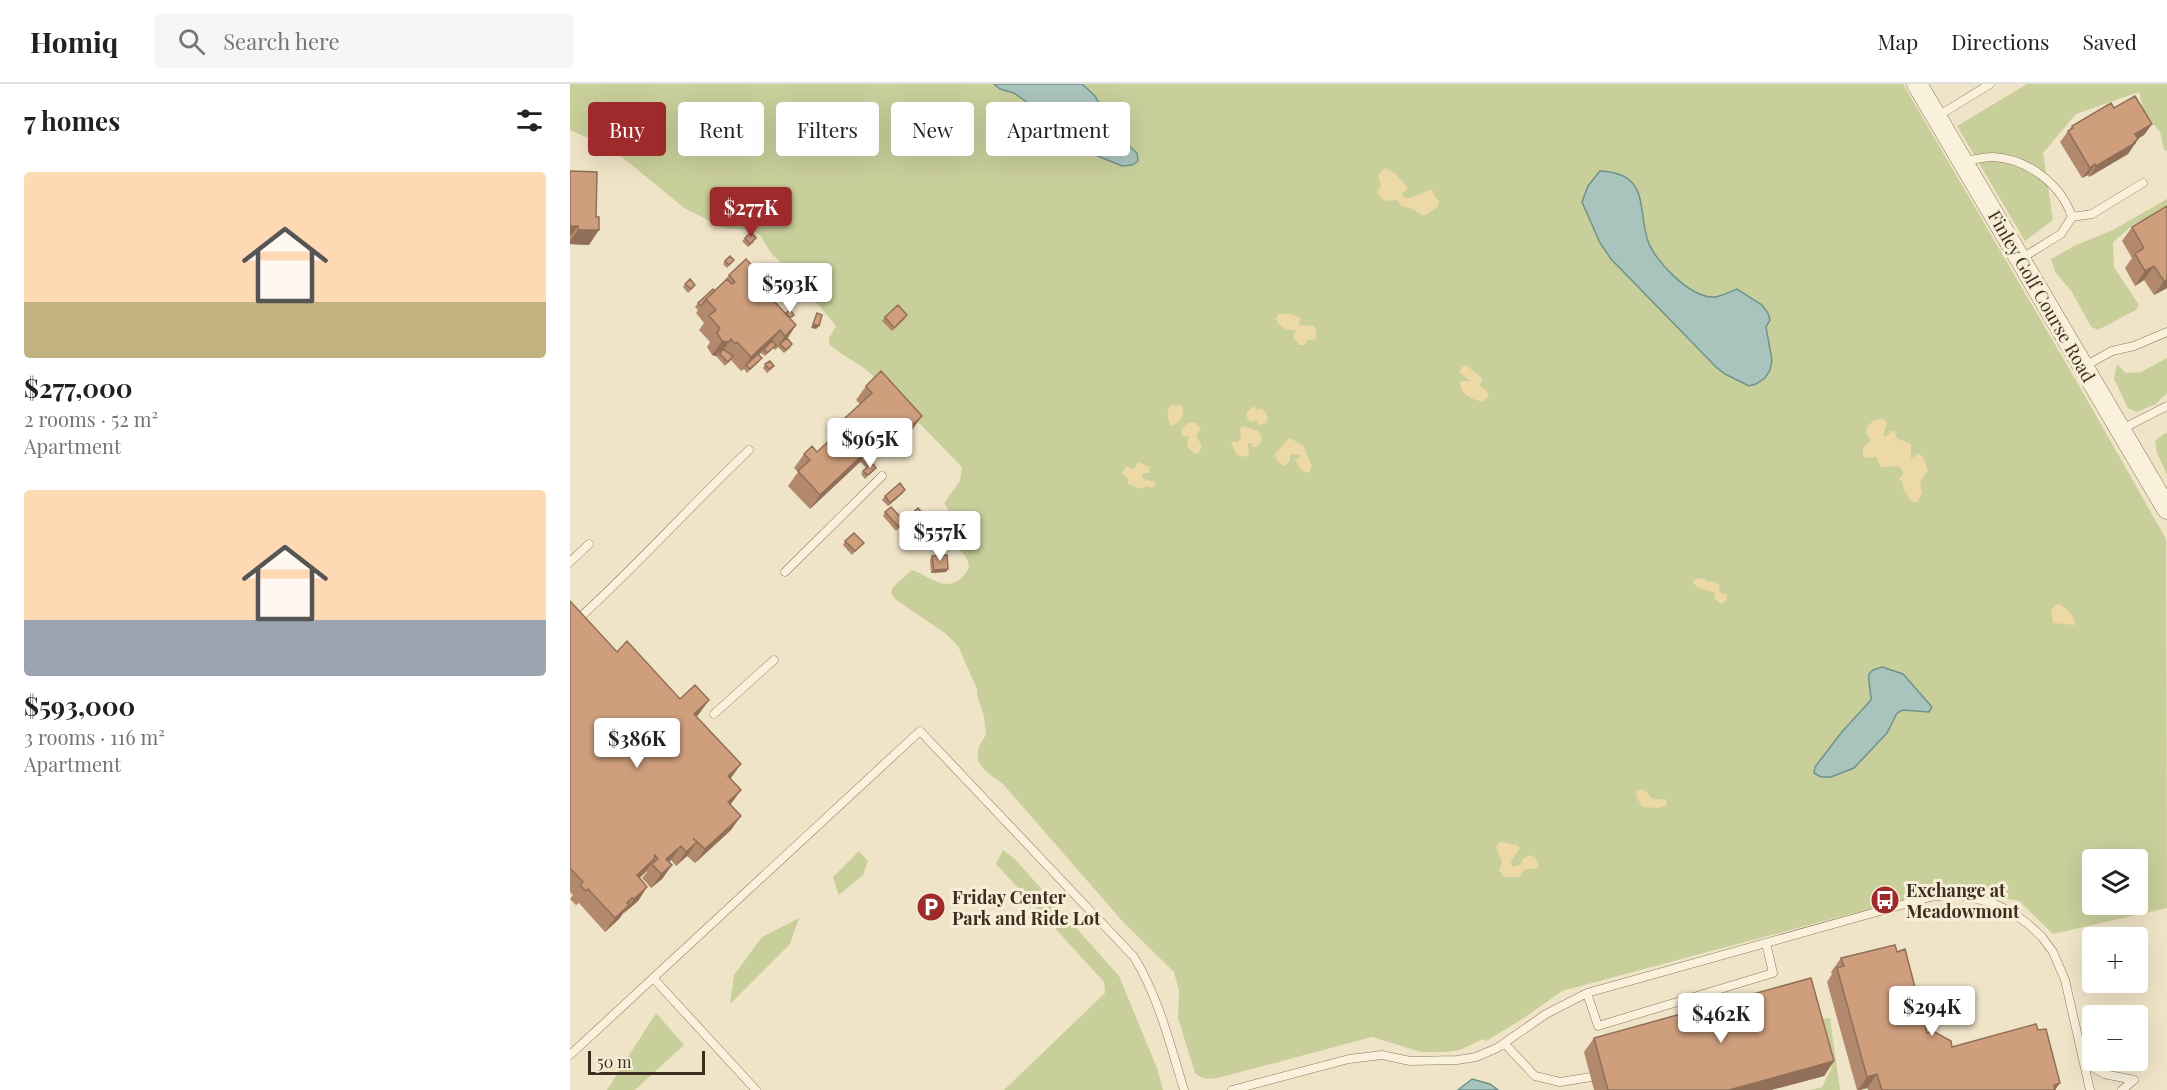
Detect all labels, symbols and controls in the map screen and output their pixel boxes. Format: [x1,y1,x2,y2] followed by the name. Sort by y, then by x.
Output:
[154,14,574,68] search box
[30,23,118,60] text: Homiq
[175,25,208,58] icon: search
[223,26,340,56] text: Search here
[1877,27,1918,55] text: Map
[1951,27,2049,55] text: Directions
[2082,27,2137,55] text: Saved
[588,102,666,156] chip: Buy
[678,102,764,156] chip: Rent
[776,102,879,156] chip: Filters
[891,102,974,156] chip: New
[986,102,1130,156] chip: Apartment
[24,103,120,138] text: 7 homes
[513,104,546,137] icon: filters
[709,187,793,238] pin: $277K
[724,193,778,220] text: $277K
[1983,206,2101,387] street label: Finley Golf Course Road
[231,211,339,319] icon: home
[748,263,832,314] pin: $593K
[762,269,818,296] text: $593K
[24,370,133,405] text: $277,000
[24,405,158,432] text: 2 rooms · 52 m²
[828,418,912,469] pin: $965K
[841,424,899,451] text: $965K
[24,432,121,459] text: Apartment
[898,511,982,562] pin: $557K
[913,517,967,544] text: $557K
[231,529,339,637] icon: home
[24,688,135,723] text: $593,000
[595,718,679,769] pin: $386K
[24,723,165,750] text: 3 rooms · 116 m²
[608,724,666,751] text: $386K
[24,750,121,777] text: Apartment
[2082,849,2148,1071] map controls
[2082,849,2148,915] button: layers
[1906,878,2020,923] place label: Exchange at Meadowmont
[1869,884,1901,916] bus stop icon: Exchange at Meadowmont
[952,885,1101,930] place label: Friday Center Park and Ride Lot
[915,891,947,923] parking icon: Friday Center Park and Ride Lot
[2082,927,2148,993] button: +
[1890,986,1974,1037] pin: $294K
[1903,992,1961,1019] text: $294K
[1679,993,1763,1044] pin: $462K
[1692,999,1750,1026] text: $462K
[2082,1005,2148,1071] button: −
[588,1048,705,1076] scale bar
[597,1051,631,1072] text: 50 m

